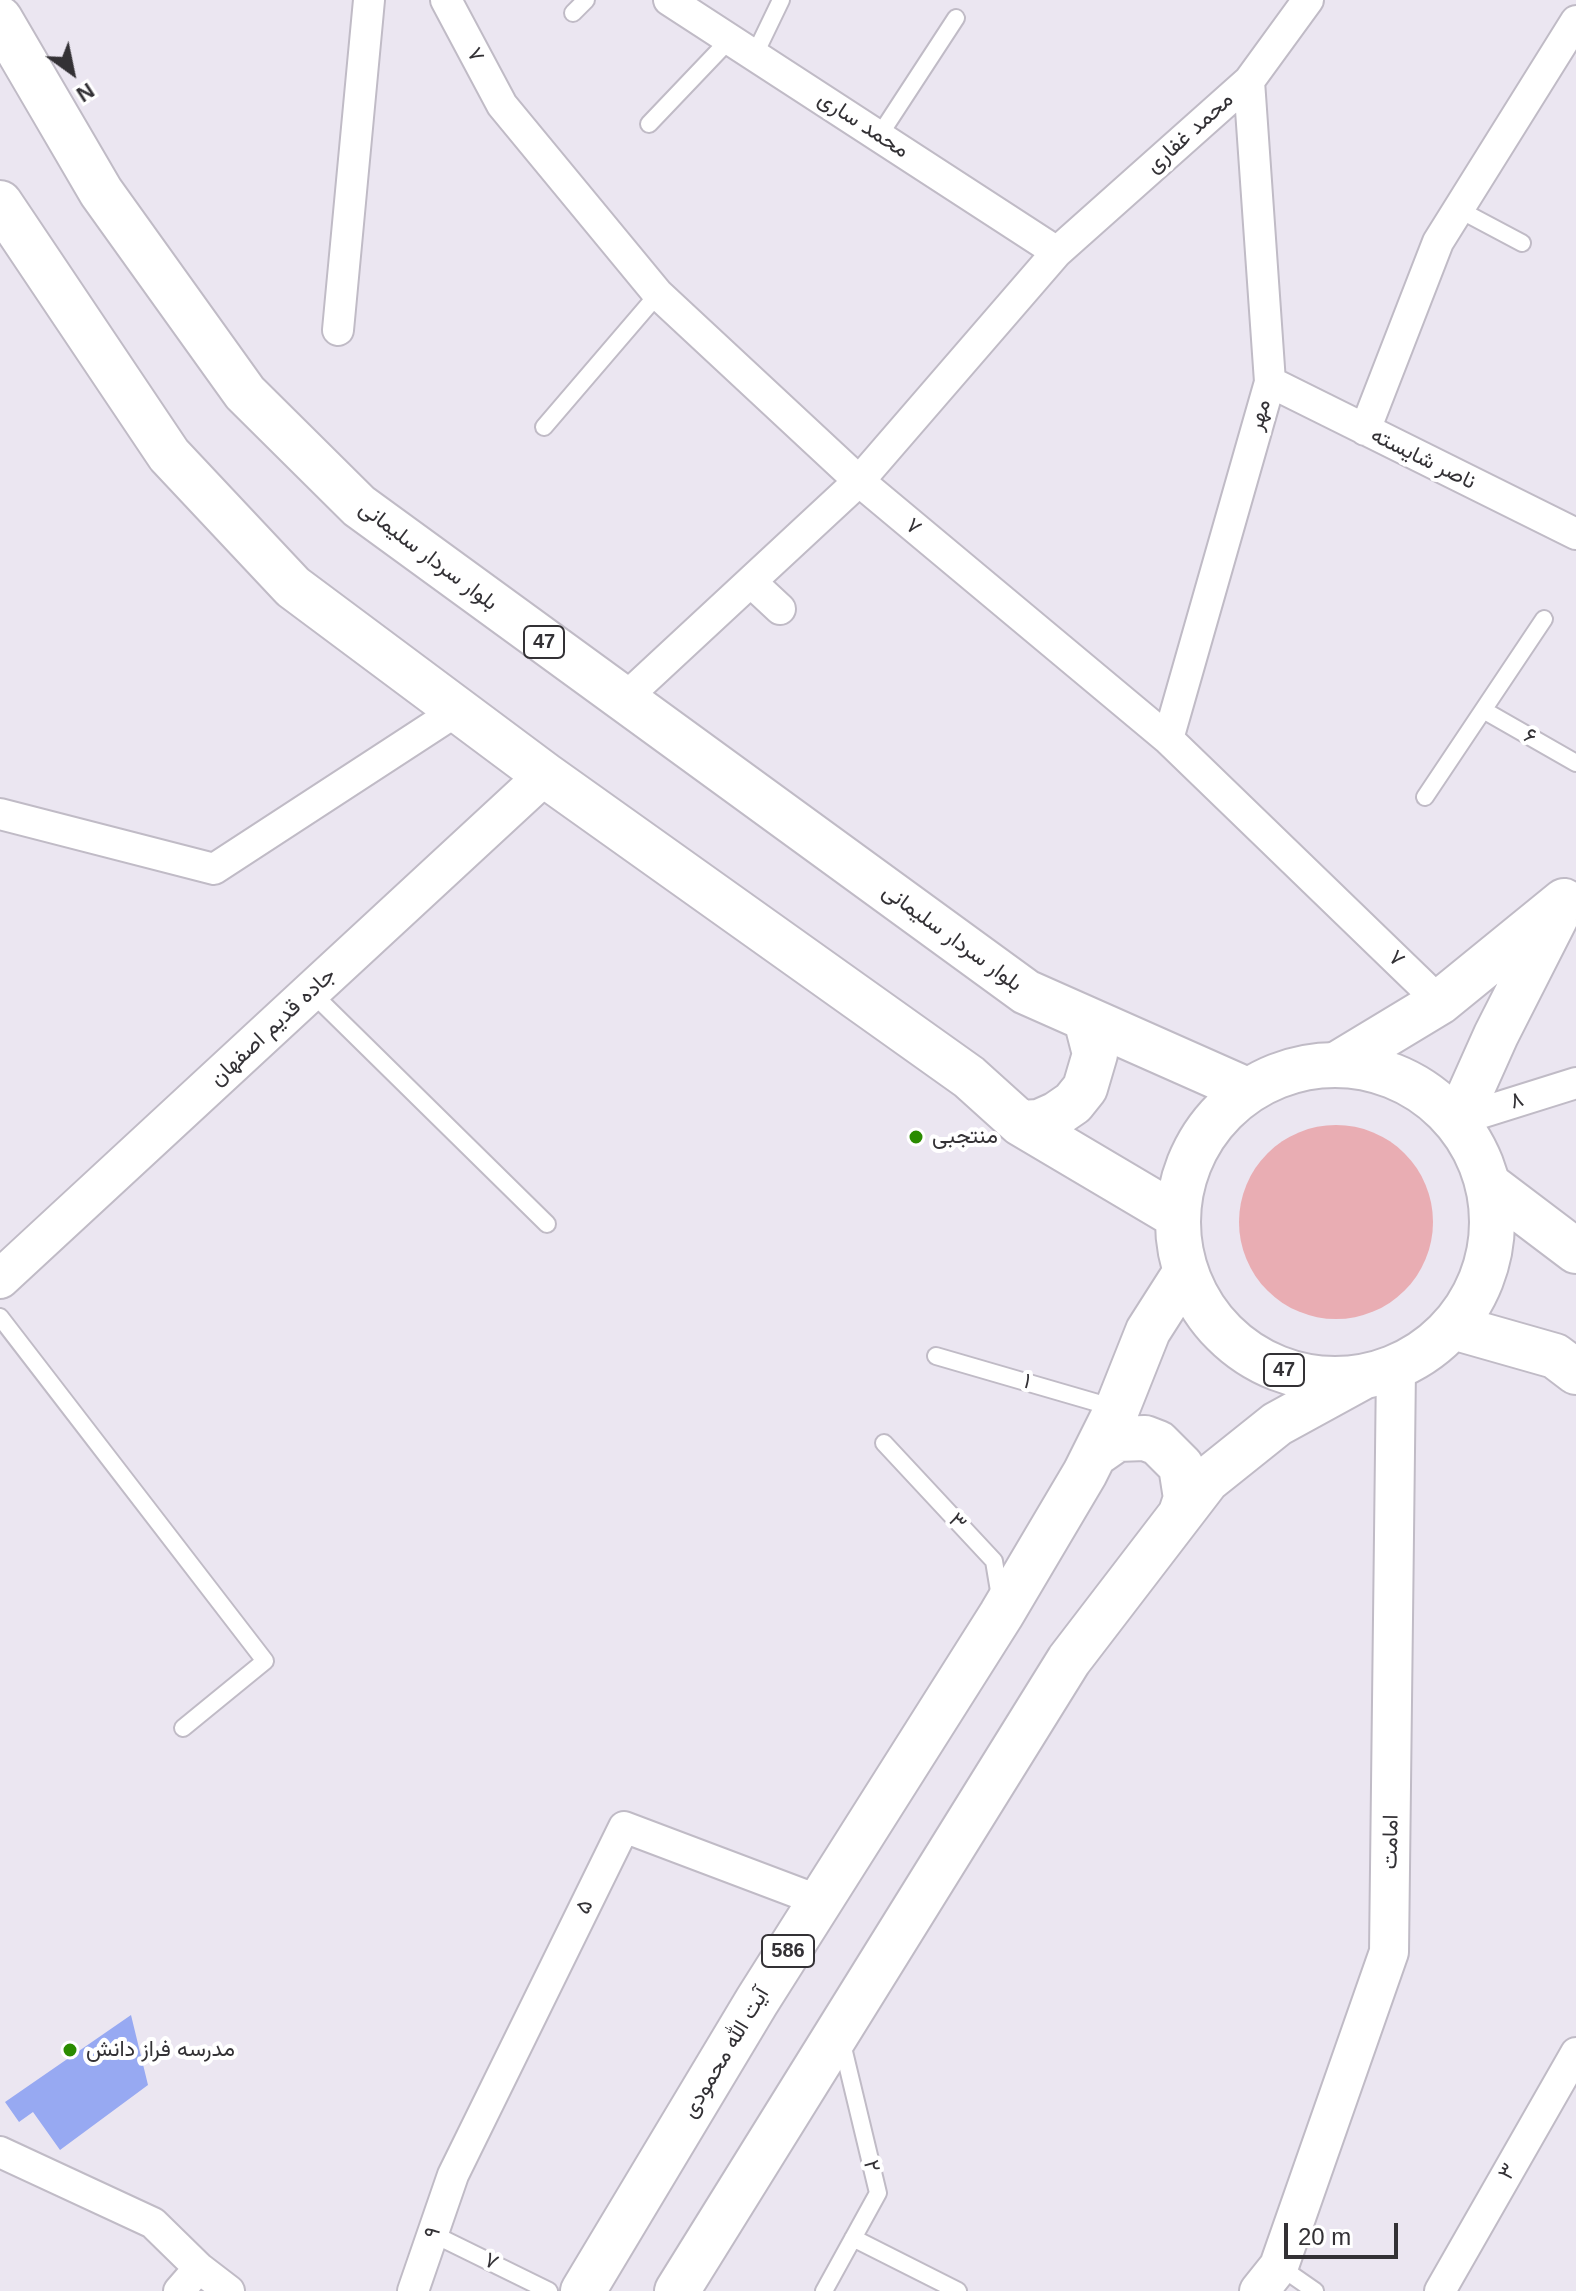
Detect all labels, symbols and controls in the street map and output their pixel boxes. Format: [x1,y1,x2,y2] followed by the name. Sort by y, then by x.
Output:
[32,32,112,112] north arrow
[460,43,490,67] street label: ۷
[72,78,99,107] text: N
[812,86,914,164] street label: محمد ساری
[1141,87,1239,179] street label: محمد غفاری
[1243,396,1277,434] street label: مهر
[1366,422,1480,496] street label: ناصر شایسته
[354,495,502,617] street label: بلوار سردار سلیمانی
[900,513,926,541] street label: ۷
[524,626,564,658] road number: 47
[1519,723,1541,751] street label: ۶
[877,878,1027,998] street label: بلوار سردار سلیمانی
[1382,945,1410,973] street label: ۷
[205,962,341,1092] street label: جاده قدیم اصفهان
[1507,1086,1527,1116] street label: ۸
[932,1124,998,1150] place label: منتجبی
[907,1128,925,1146] marker: منتجبی
[1264,1354,1304,1386] road number: 47
[1020,1368,1034,1396] street label: ۱
[942,1508,972,1536] street label: ۳
[1377,1814,1405,1870] street label: امامت
[570,1895,600,1919] street label: ۵
[762,1935,814,1967] road number: 586
[677,1983,775,2123] street label: آیت الله محمودی
[86,2037,235,2063] place label: مدرسه فراز دانش
[61,2041,79,2059] marker: مدرسه فراز دانش
[857,2157,885,2175] street label: ۲
[1493,2159,1523,2185] street label: ۳
[1288,2207,1402,2257] scale bar
[1298,2223,1351,2250] text: 20 m
[419,2224,447,2242] street label: ۹
[479,2247,503,2277] street label: ۷

